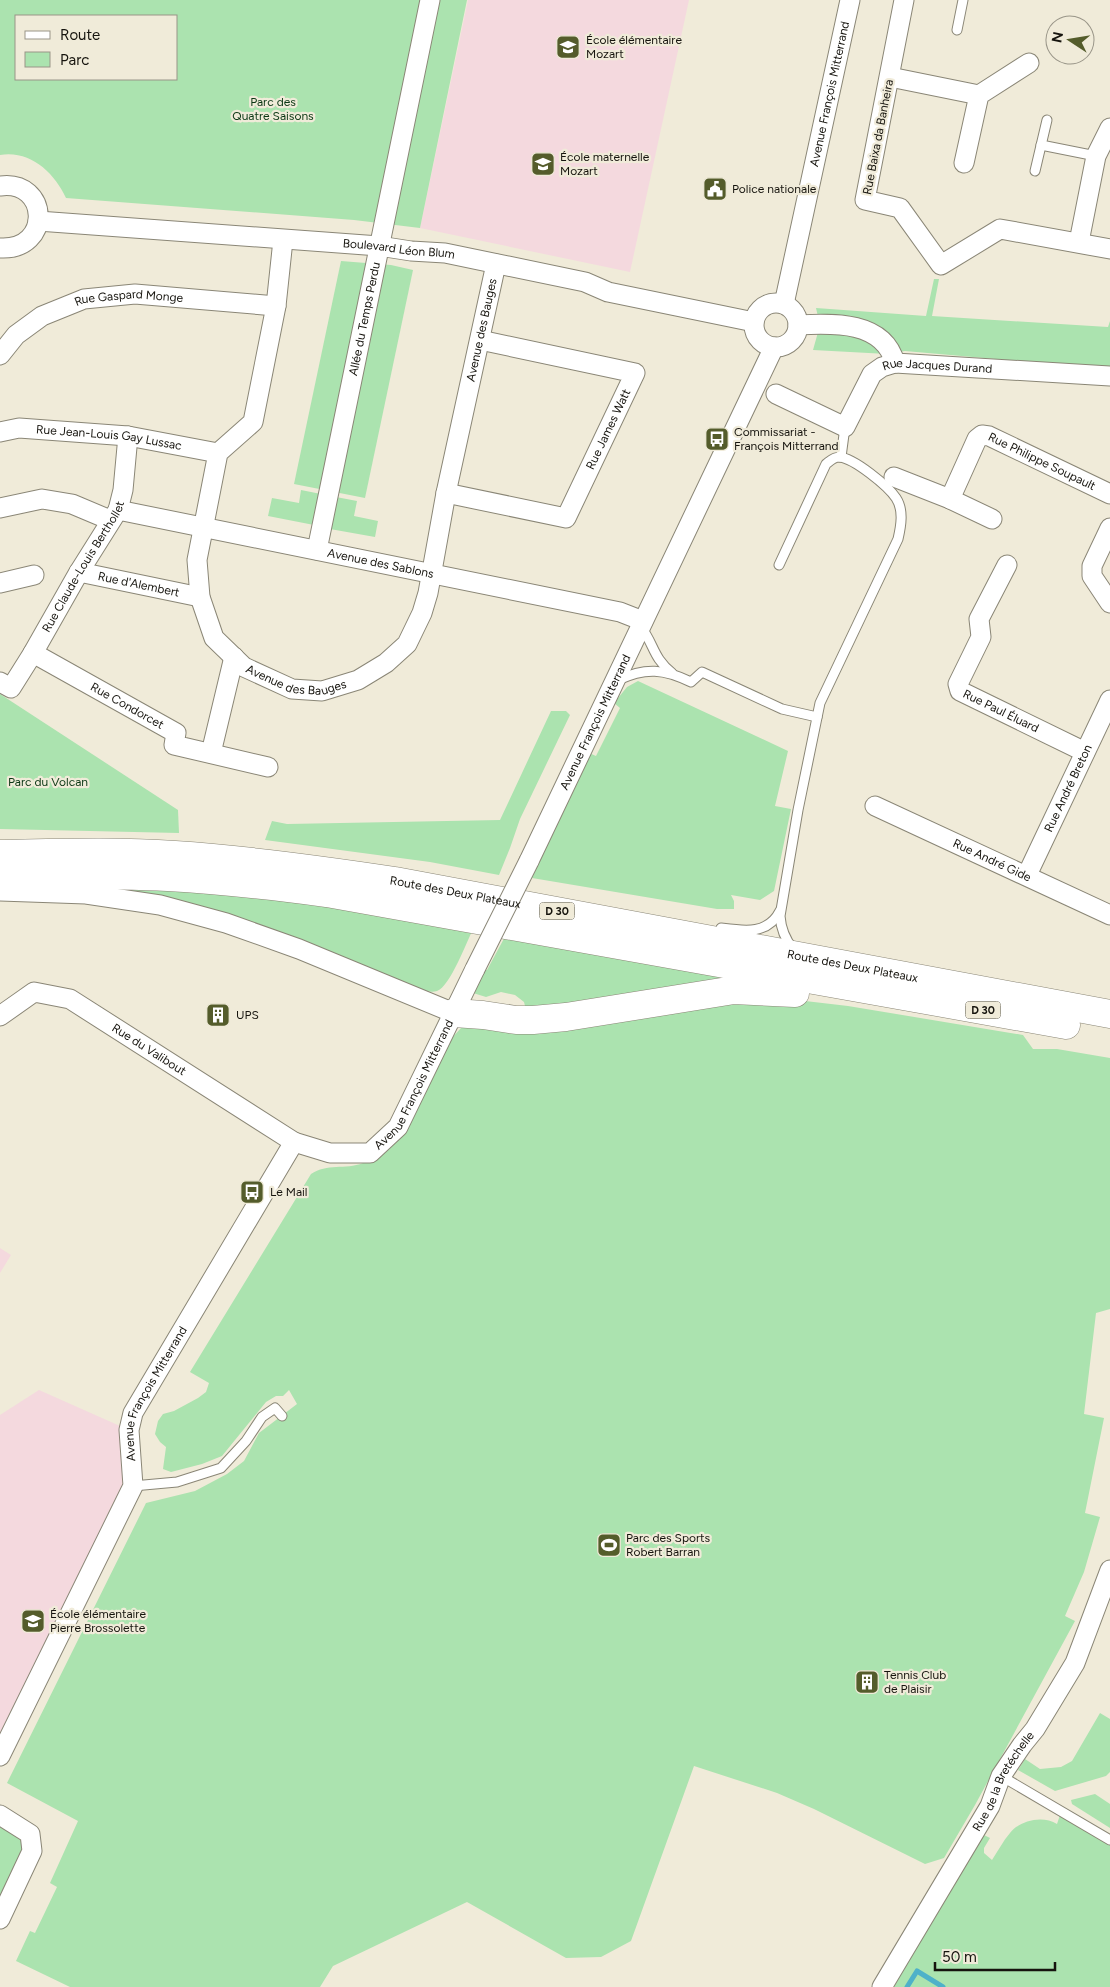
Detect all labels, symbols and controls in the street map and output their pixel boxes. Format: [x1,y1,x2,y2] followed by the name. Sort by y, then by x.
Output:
[15,15,178,80] legend
[1045,15,1095,65] north arrow
[807,20,852,168] street label: Avenue François Mitterrand
[60,26,100,44] text: Route
[1048,30,1067,44] text: N
[586,33,682,61] place label: École élémentaire Mozart
[555,34,581,60] school or university icon: École élémentaire Mozart
[60,51,89,69] text: Parc
[860,78,896,196] street label: Rue Baixa da Banheira
[232,95,314,123] park label: Parc des Quatre Saisons
[560,150,650,178] place label: École maternelle Mozart
[530,151,556,177] school or university icon: École maternelle Mozart
[702,176,728,202] public building icon: Police nationale
[732,182,817,196] place label: Police nationale
[342,236,456,262] street label: Boulevard Léon Blum
[346,261,383,377] street label: Allée du Temps Perdu
[464,277,500,383] street label: Avenue des Bauges
[72,287,184,309] street label: Rue Gaspard Monge
[881,356,993,376] street label: Rue Jacques Durand
[583,386,634,472] street label: Rue James Watt
[36,422,184,453] street label: Rue Jean-Louis Gay Lussac
[734,425,839,453] place label: Commissariat - François Mitterrand
[704,426,730,452] bus stop icon: Commissariat - François Mitterrand
[986,430,1098,493] street label: Rue Philippe Soupault
[39,499,127,635] street label: Rue Claude-Louis Berthollet
[326,546,435,581] street label: Avenue des Sablons
[97,569,181,600] street label: Rue d'Alembert
[557,652,633,792] street label: Avenue François Mitterrand
[244,662,348,698] street label: Avenue des Bauges
[88,680,167,732] street label: Rue Condorcet
[961,687,1041,735] street label: Rue Paul Éluard
[1041,742,1095,834] street label: Rue André Breton
[8,775,88,789] park label: Parc du Volcan
[951,836,1034,885] street label: Rue André Gide
[389,873,522,911] street label: Route des Deux Plateaux
[540,902,574,919] road number: D 30
[786,947,919,985] street label: Route des Deux Plateaux
[205,1002,231,1028] building icon: UPS
[966,1002,1000,1018] road number: D 30
[236,1008,259,1022] place label: UPS
[371,1017,456,1152] street label: Avenue François Mitterrand
[109,1021,189,1078] street label: Rue du Valibout
[239,1179,265,1205] bus stop icon: Le Mail
[270,1185,307,1199] place label: Le Mail
[122,1324,190,1462] street label: Avenue François Mitterrand
[626,1531,711,1559] place label: Parc des Sports Robert Barran
[596,1532,622,1558] sports icon: Parc des Sports Robert Barran
[50,1607,146,1635] place label: École élémentaire Pierre Brossolette
[20,1608,46,1634] school or university icon: École élémentaire Pierre Brossolette
[884,1668,946,1696] place label: Tennis Club de Plaisir
[854,1669,880,1695] building icon: Tennis Club de Plaisir
[970,1728,1037,1834] street label: Rue de la Bretéchelle
[935,1940,1055,1972] scale bar
[942,1948,977,1966] text: 50 m

